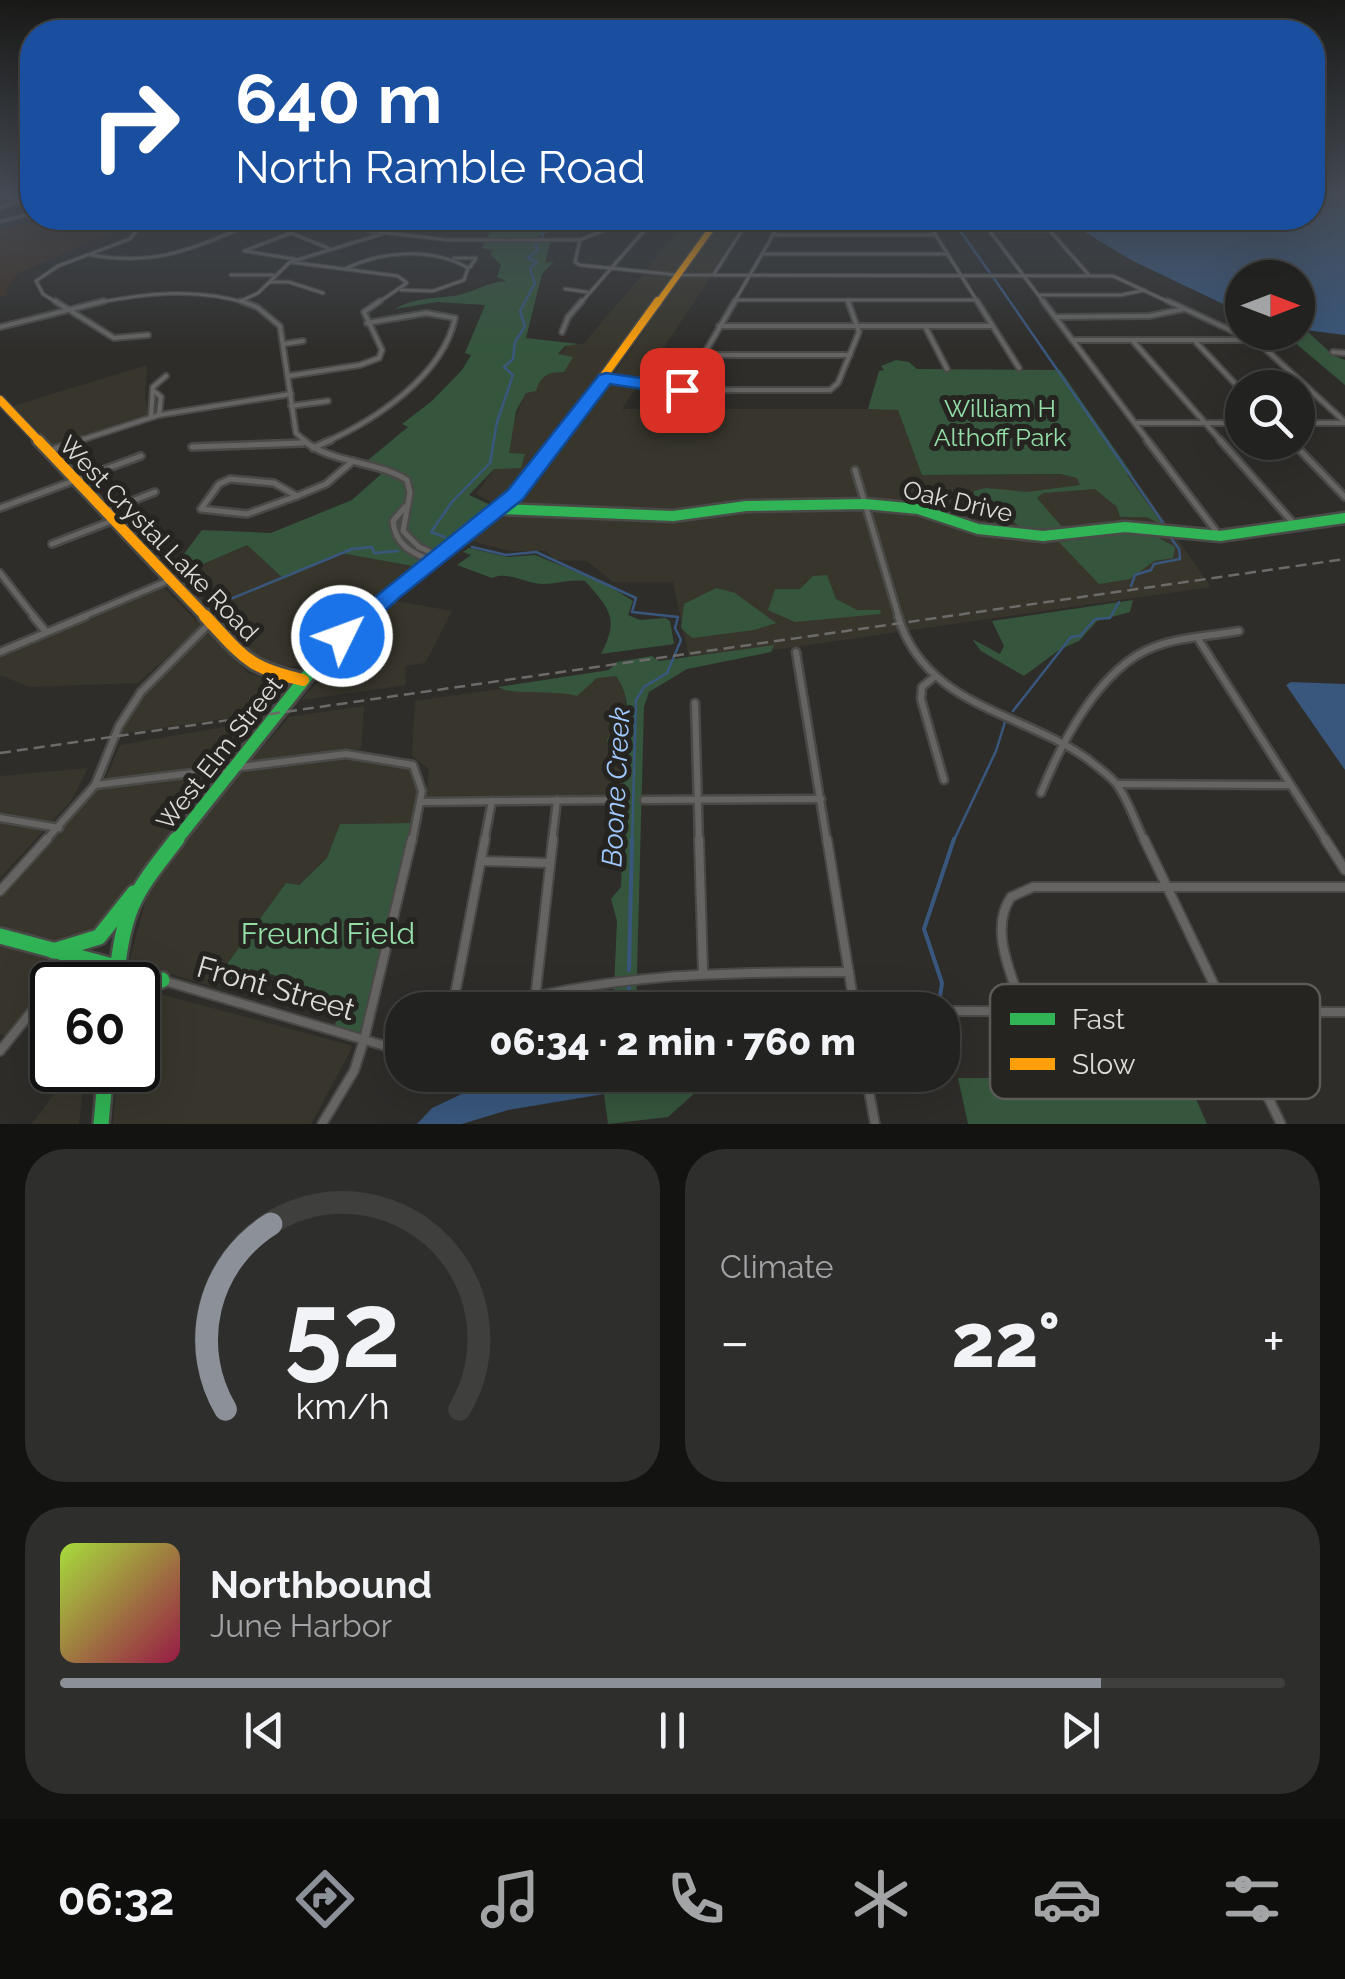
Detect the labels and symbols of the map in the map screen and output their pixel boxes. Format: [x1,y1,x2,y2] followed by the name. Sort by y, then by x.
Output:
[1225,260,1315,350] north arrow
[640,348,725,433] pin
[934,393,1067,452] park label: William H Althoff Park
[53,429,265,647] street label: West Crystal Lake Road
[900,474,1016,528] street label: Oak Drive
[290,584,394,688] position arrow
[150,670,289,836] street label: West Elm Street
[595,706,637,868] water label: Boone Creek
[241,916,415,951] park label: Freund Field
[193,949,359,1027] street label: Front Street
[30,962,160,1092] speed limit sign: 60
[990,984,1320,1099] legend
[1072,1003,1125,1036] text: Fast
[1072,1048,1136,1081] text: Slow

